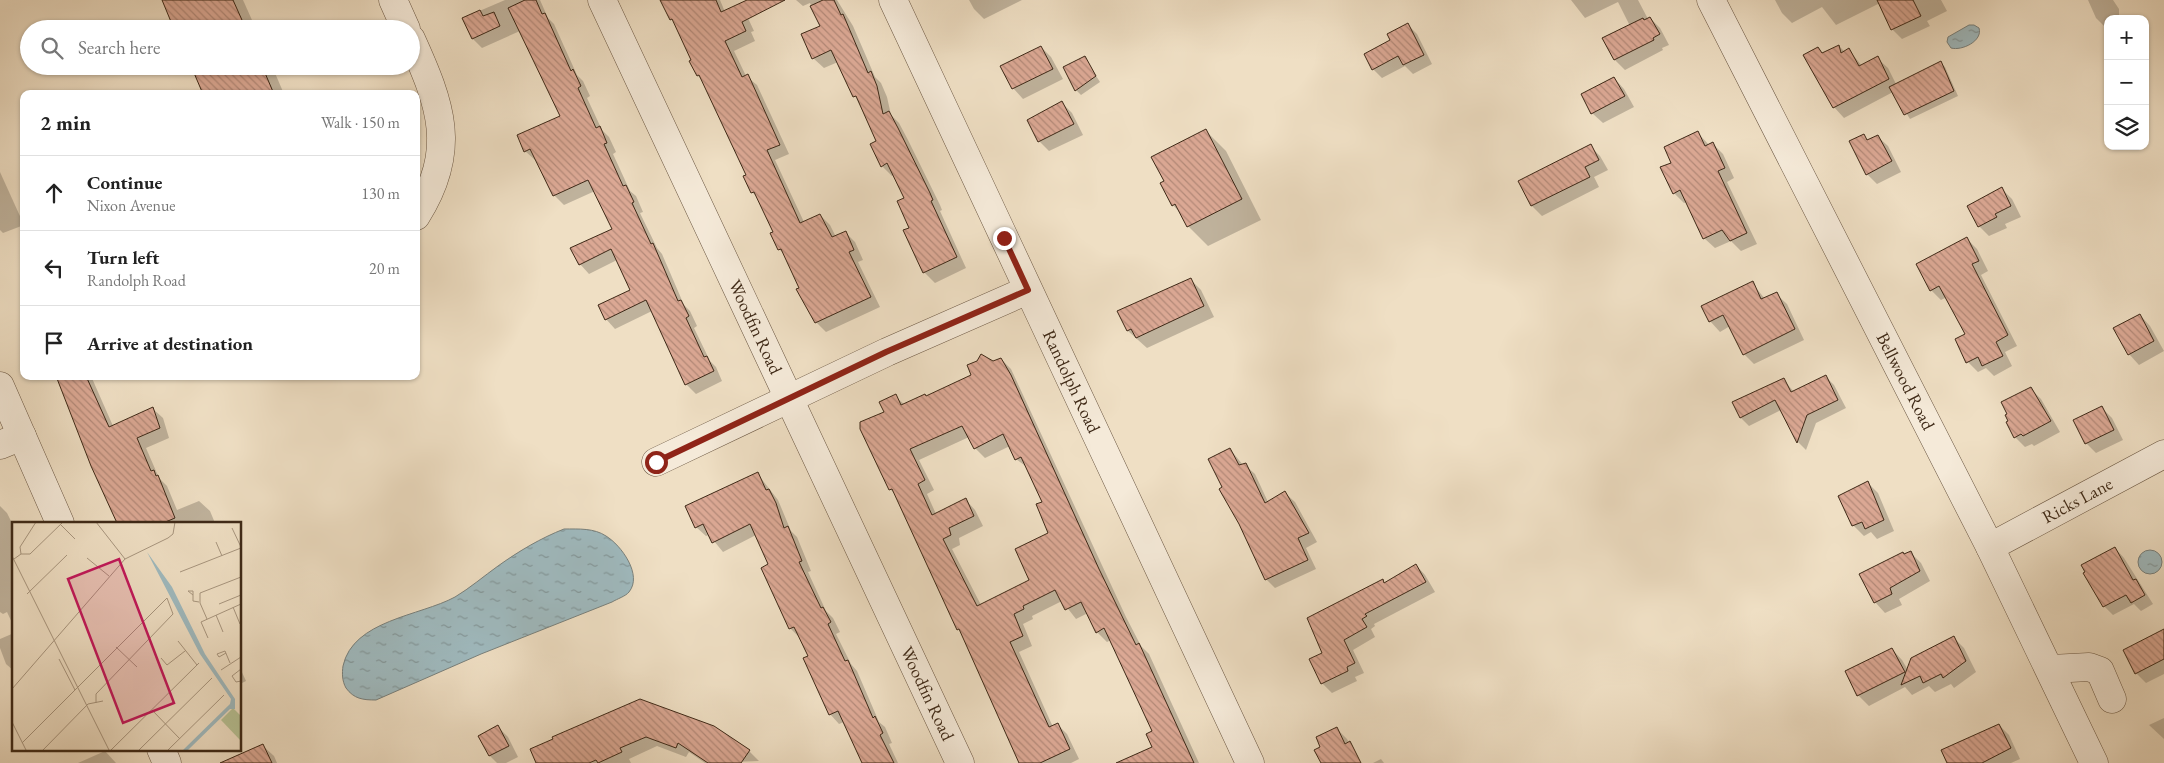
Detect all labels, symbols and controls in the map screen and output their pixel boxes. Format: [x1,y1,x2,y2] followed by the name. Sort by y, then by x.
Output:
[2104,15,2149,150] map controls
[2104,15,2149,60] button: +
[20,20,420,75] search box
[38,34,66,62] icon: search
[78,35,160,60] text: Search here
[2104,60,2149,105] button: −
[2104,105,2149,150] button: layers
[40,109,91,136] text: 2 min
[321,112,400,133] text: Walk · 150 m
[87,170,162,195] text: Continue
[40,179,68,207] icon: ahead
[361,183,400,204] text: 130 m
[87,195,176,216] text: Nixon Avenue
[993,227,1016,250] route end
[87,245,159,270] text: Turn left
[40,254,68,282] icon: left
[369,258,400,279] text: 20 m
[87,270,186,291] text: Randolph Road
[724,276,788,378] street label: Woodfin Road
[1038,326,1106,437] street label: Randolph Road
[1871,328,1941,434] street label: Bellwood Road
[40,329,68,357] icon: arrive
[87,331,253,356] text: Arrive at destination
[645,451,668,474] route start
[2038,472,2116,528] street label: Ricks Lane
[12,522,241,750] inset map
[896,642,960,745] street label: Woodfin Road

